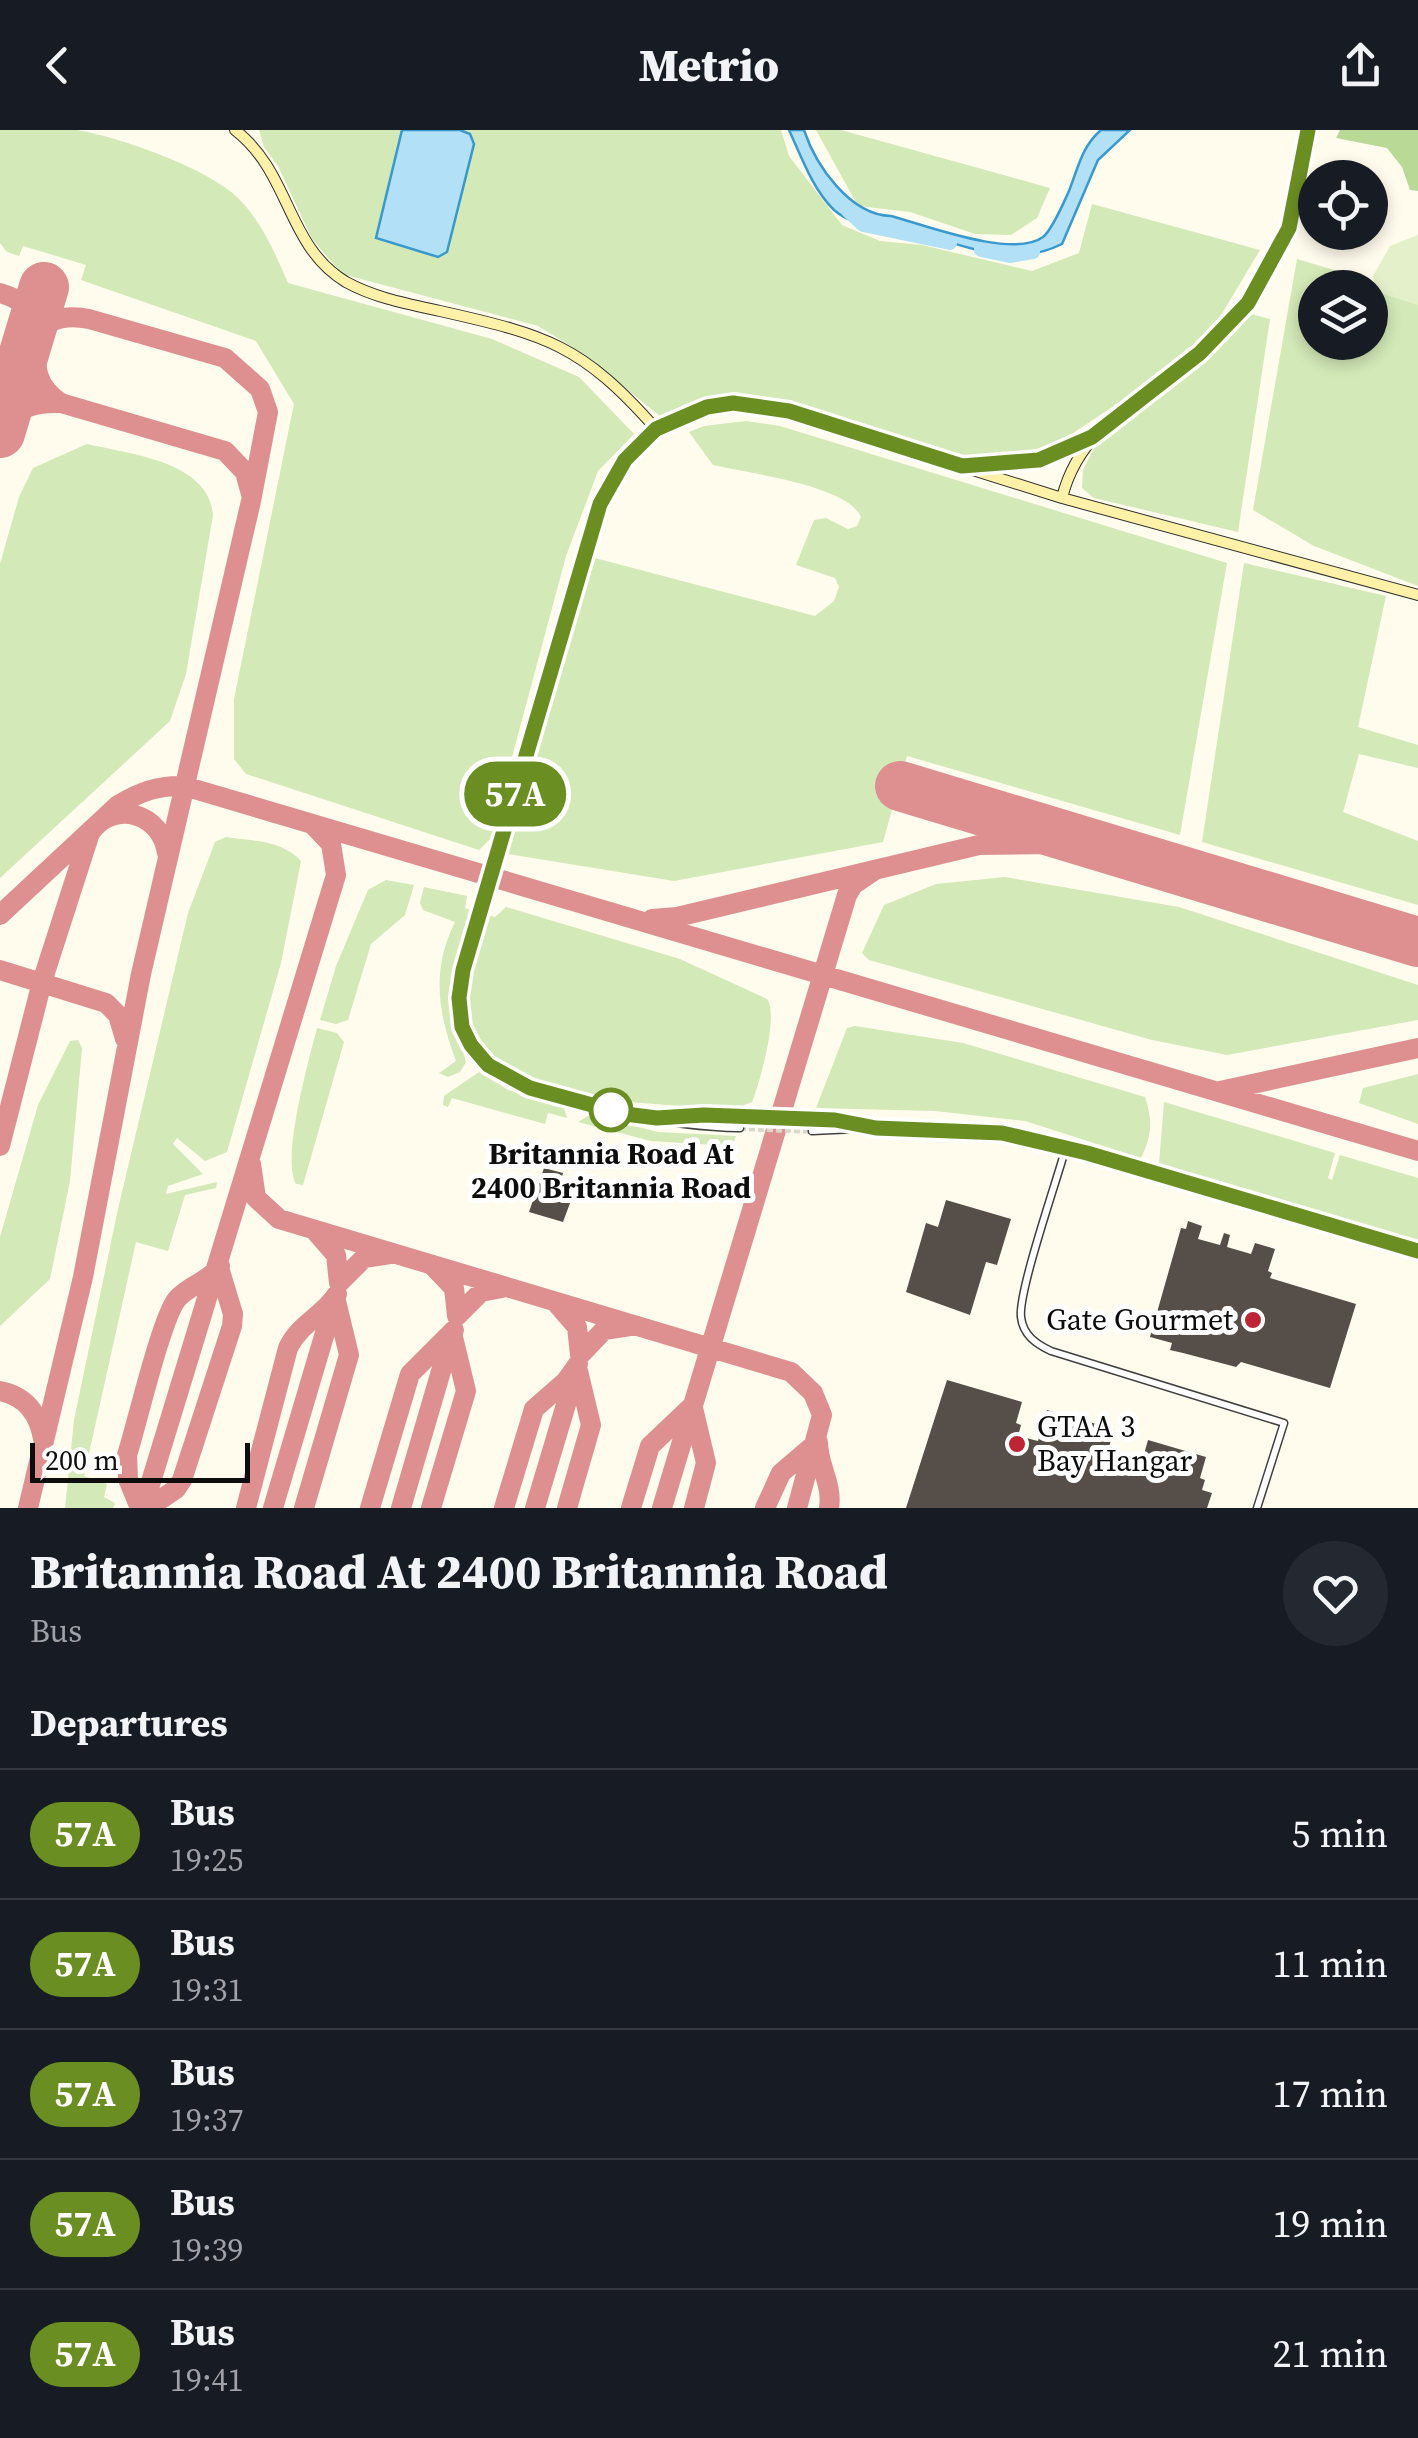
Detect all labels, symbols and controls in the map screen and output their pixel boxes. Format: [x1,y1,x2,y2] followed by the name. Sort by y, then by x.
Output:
[639,34,779,96] text: Metrio
[30,38,85,93] icon: back
[1333,38,1388,93] icon: share
[1298,160,1388,360] map controls
[1298,160,1388,250] button: locate
[1298,270,1388,360] button: layers
[458,762,572,826] line badge: 57A
[484,770,546,818] text: 57A
[590,1089,632,1131] marker: Britannia Road At 2400 Britannia Road
[471,1133,751,1208] place label: Britannia Road At 2400 Britannia Road
[1046,1299,1233,1340] place label: Gate Gourmet
[1242,1309,1264,1331] marker: Gate Gourmet
[1037,1406,1193,1481] place label: GTAA 3 Bay Hangar
[1006,1433,1028,1455] marker: GTAA 3 Bay Hangar
[30,1438,250,1482] scale bar
[45,1441,119,1479] text: 200 m
[30,1538,888,1604] text: Britannia Road At 2400 Britannia Road
[1283,1541,1388,1646] button: heart
[30,1609,82,1653] text: Bus
[30,1697,228,1749] text: Departures
[170,1786,235,1838] text: Bus
[1292,1808,1388,1860] text: 5 min
[54,1810,116,1858] text: 57A
[170,1838,244,1882] text: 19:25
[170,1916,235,1968] text: Bus
[1273,1938,1388,1990] text: 11 min
[54,1940,116,1988] text: 57A
[170,1968,244,2012] text: 19:31
[170,2046,235,2098] text: Bus
[1273,2068,1388,2120] text: 17 min
[54,2070,116,2118] text: 57A
[170,2098,244,2142] text: 19:37
[170,2176,235,2228] text: Bus
[1273,2198,1388,2250] text: 19 min
[54,2200,116,2248] text: 57A
[170,2228,244,2272] text: 19:39
[170,2306,235,2358] text: Bus
[1273,2328,1388,2380] text: 21 min
[54,2330,116,2378] text: 57A
[170,2358,244,2402] text: 19:41

